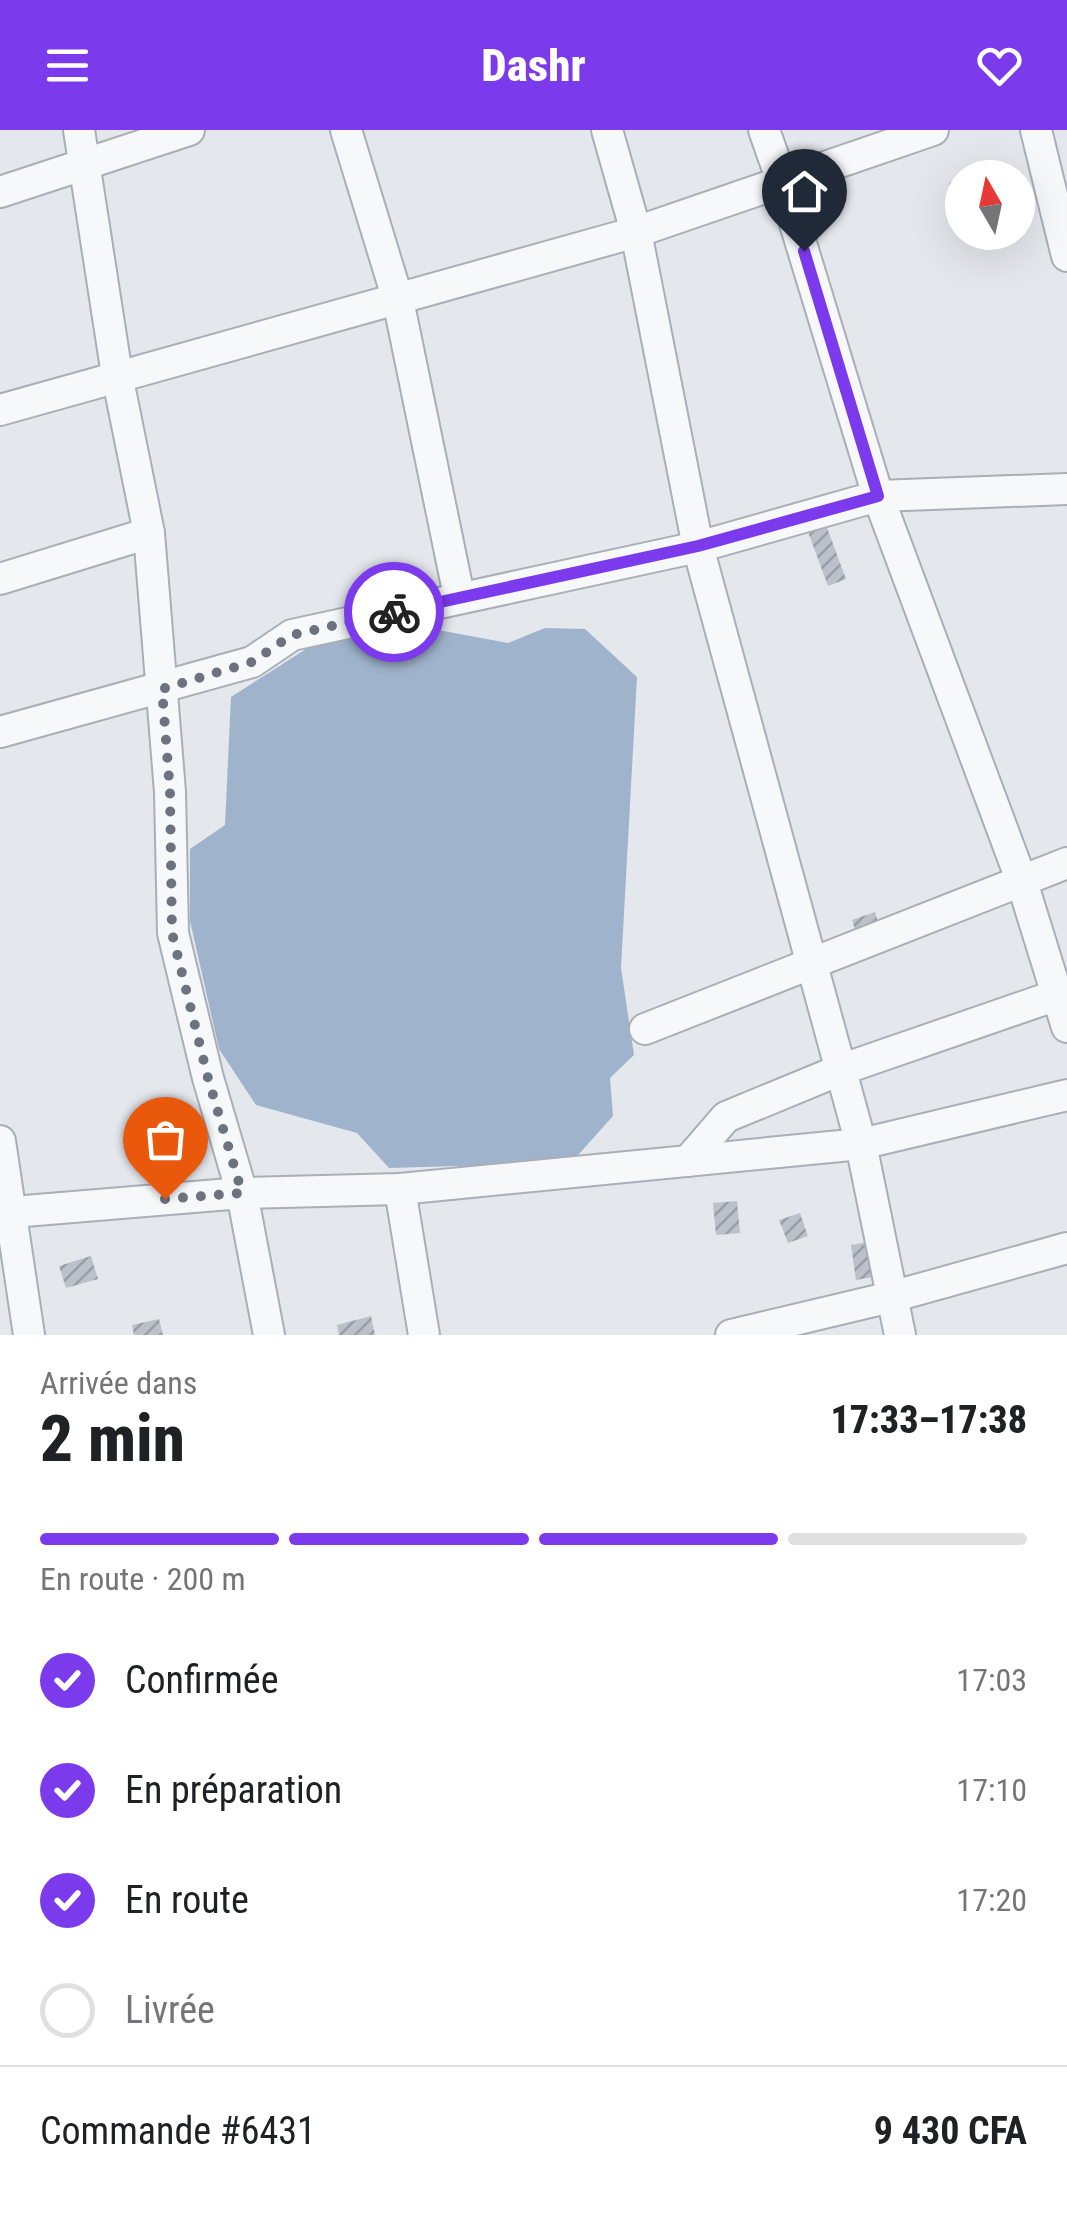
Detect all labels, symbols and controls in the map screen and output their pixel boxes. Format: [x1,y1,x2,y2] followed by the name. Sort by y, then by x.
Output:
[40,38,95,93] icon: menu
[972,38,1027,93] icon: heart
[481,39,586,92] text: Dashr
[762,149,847,252] pin
[945,160,1035,250] north arrow
[945,160,1035,250] map controls
[777,164,832,219] icon: home
[344,562,444,662] courier
[367,585,422,640] icon: bike
[123,1097,208,1200] pin
[138,1112,193,1167] icon: bag
[40,1364,197,1402] text: Arrivée dans
[830,1398,1027,1442] text: 17:33–17:38
[40,1401,185,1477] text: 2 min
[40,1560,246,1598] text: En route · 200 m
[40,1653,95,1708] icon: check
[125,1658,278,1702] text: Confirmée
[956,1661,1027,1699] text: 17:03
[40,1763,95,1818] icon: check
[125,1768,342,1812] text: En préparation
[956,1771,1027,1809] text: 17:10
[40,1873,95,1928] icon: check
[125,1878,249,1922] text: En route
[956,1881,1027,1919] text: 17:20
[125,1988,215,2032] text: Livrée
[40,2109,316,2153] text: Commande #6431
[874,2109,1027,2153] text: 9 430 CFA

